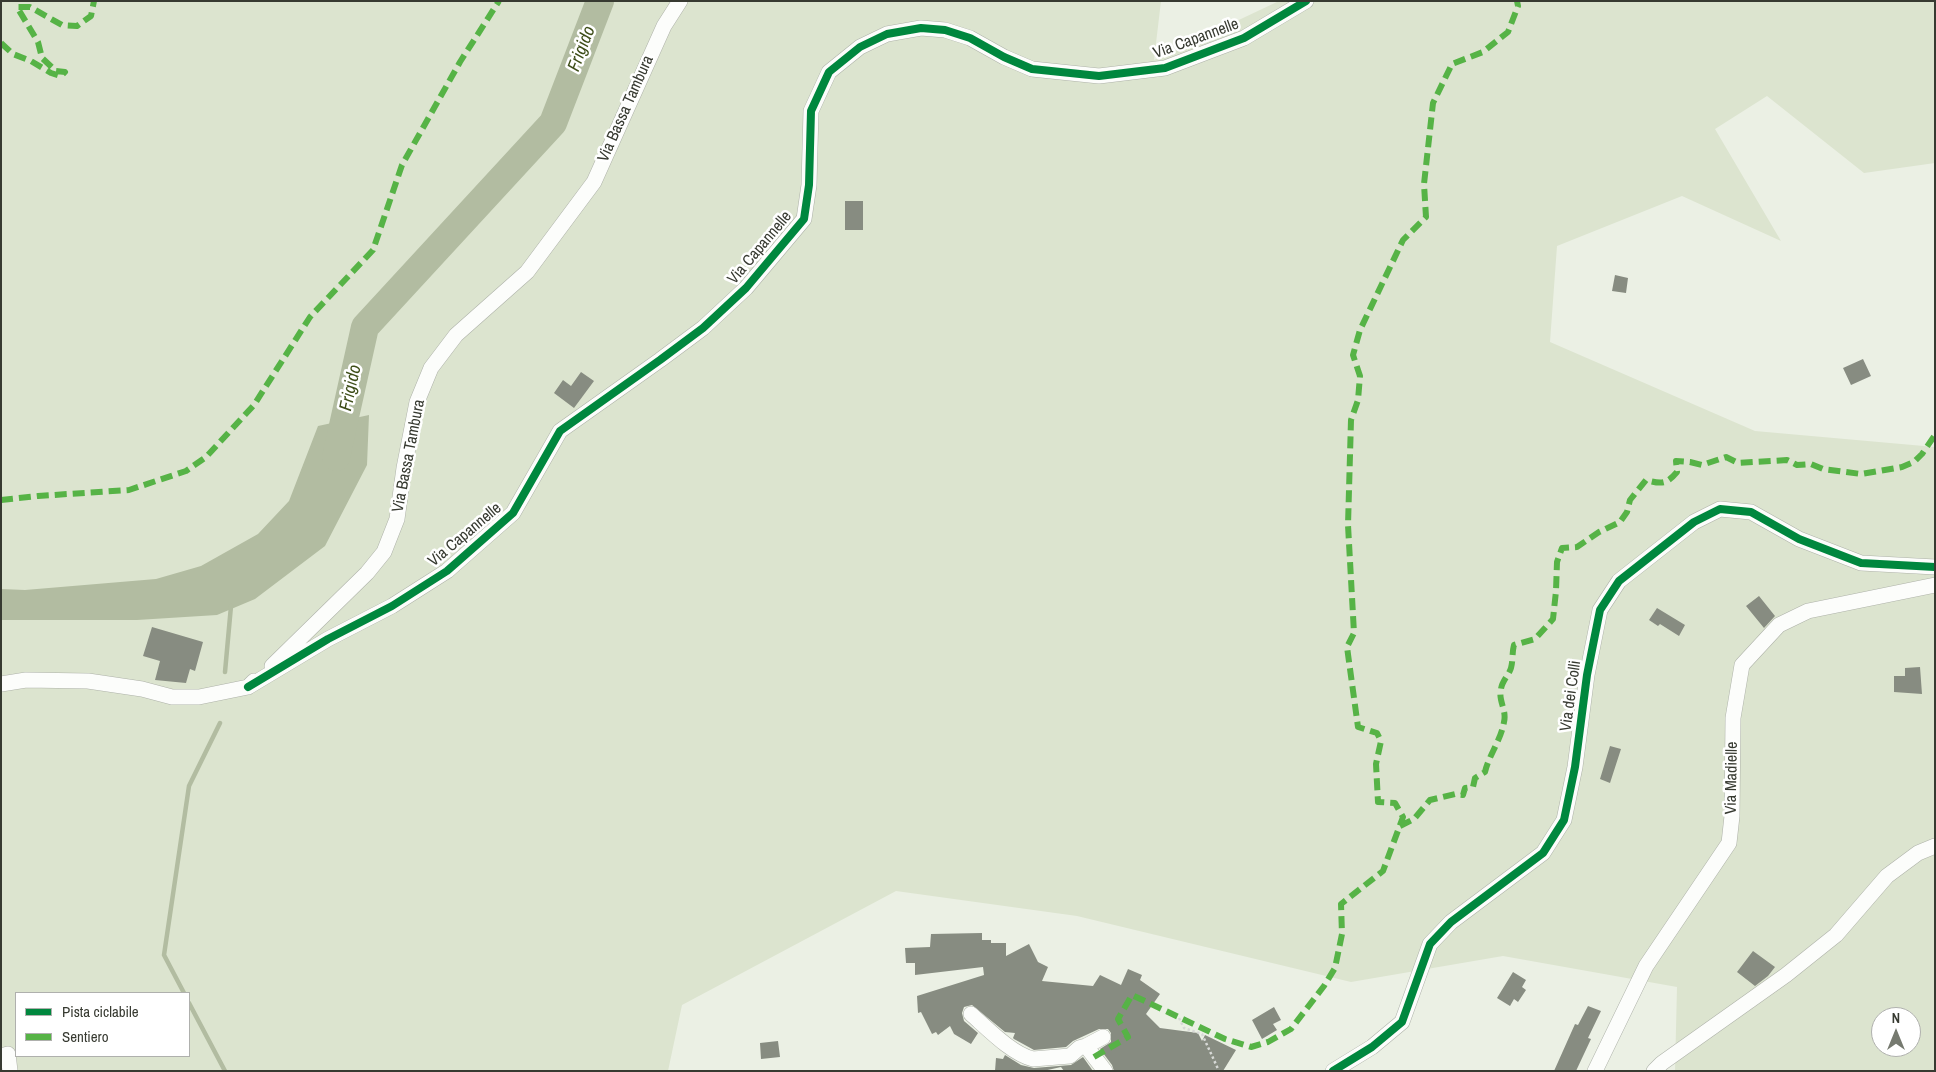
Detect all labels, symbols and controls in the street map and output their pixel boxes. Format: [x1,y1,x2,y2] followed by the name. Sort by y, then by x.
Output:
[1151,15,1241,63] street label: Via Capannelle
[564,23,600,75] water label: Frigido
[594,53,658,165] street label: Via Bassa Tambura
[724,208,796,288] street label: Via Capannelle
[336,363,366,413] water label: Frigido
[389,398,429,514] street label: Via Bassa Tambura
[425,499,505,571] street label: Via Capannelle
[1557,659,1585,733] street label: Via dei Colli
[1722,741,1742,815] street label: Via Madielle
[15,992,190,1057] legend
[62,1001,139,1022] text: Pista ciclabile
[1871,1007,1921,1057] north arrow
[1892,1009,1900,1027] text: N
[62,1026,109,1047] text: Sentiero

